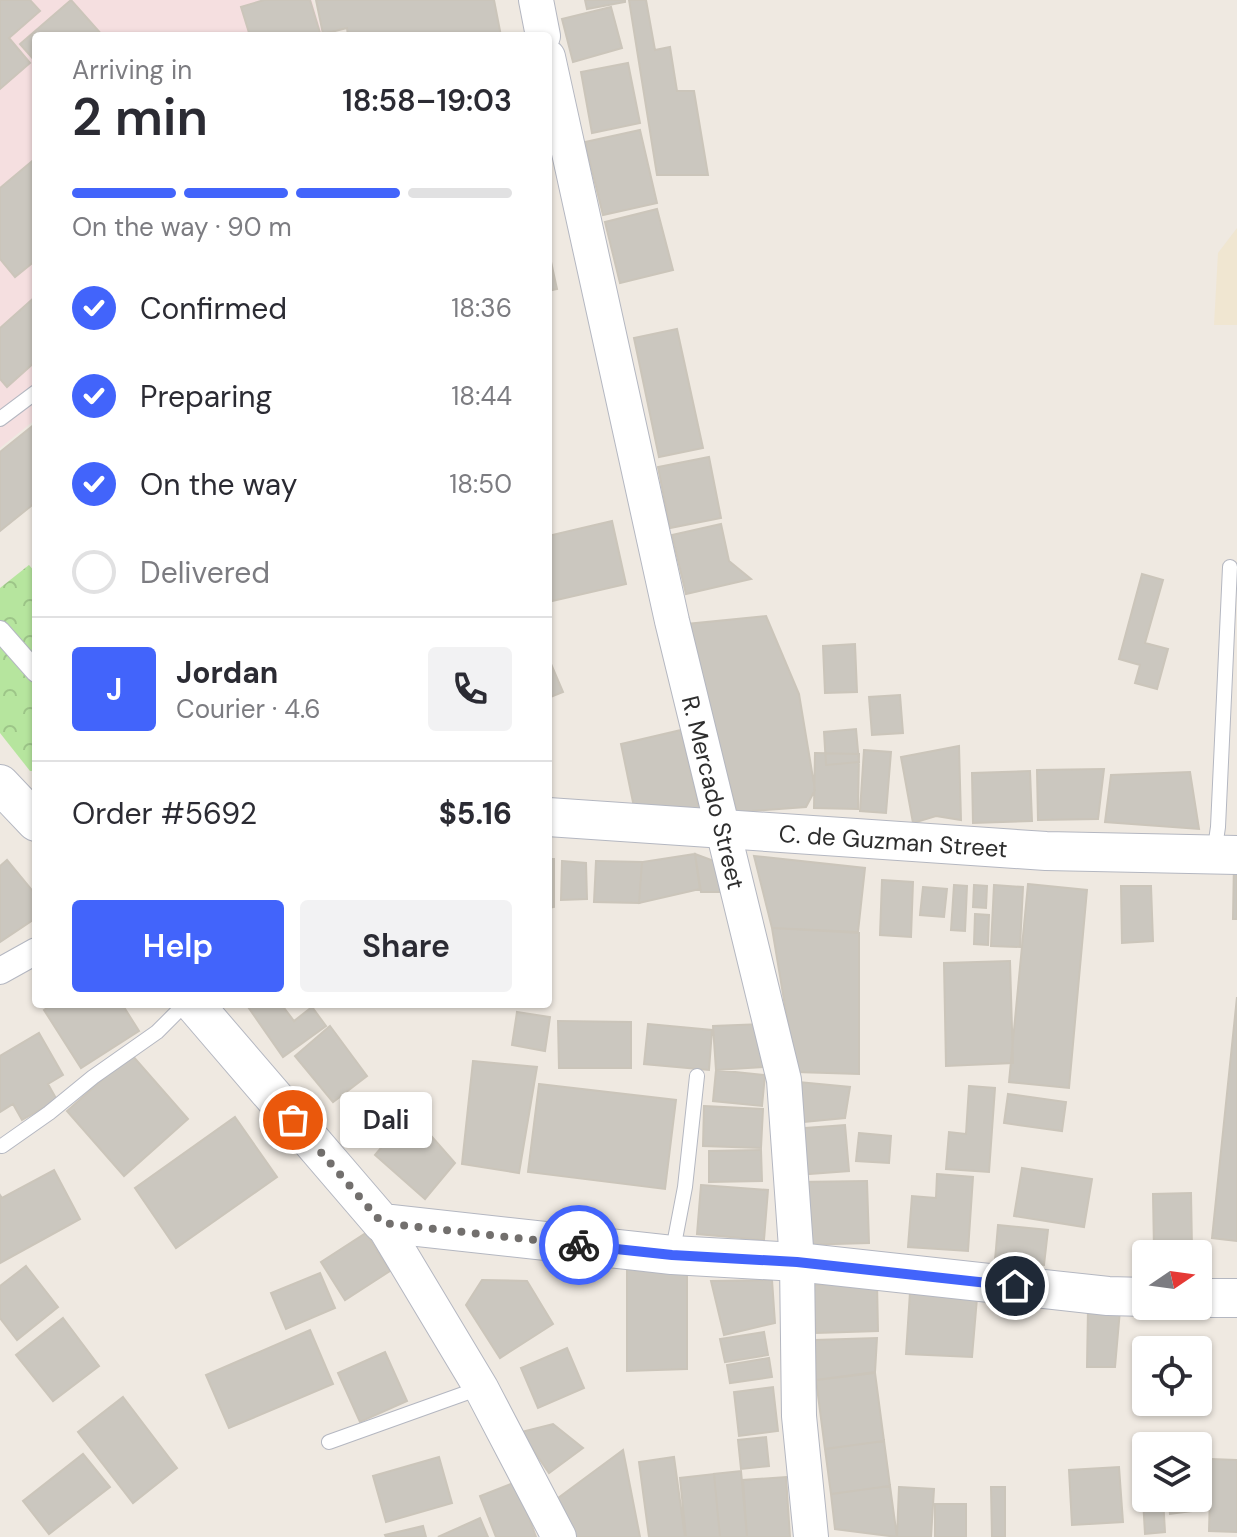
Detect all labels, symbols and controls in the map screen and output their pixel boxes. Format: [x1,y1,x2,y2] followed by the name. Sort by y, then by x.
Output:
[72,53,192,87] text: Arriving in
[342,81,512,120] text: 18:58–19:03
[72,83,208,151] text: 2 min
[72,210,292,244] text: On the way · 90 m
[72,286,116,330] icon: check
[140,289,287,328] text: Confirmed
[451,291,512,325] text: 18:36
[72,374,116,418] icon: check
[140,377,272,416] text: Preparing
[451,379,512,413] text: 18:44
[72,462,116,506] icon: check
[140,465,297,504] text: On the way
[449,467,512,501] text: 18:50
[140,553,270,592] text: Delivered
[428,647,512,731] button: phone
[176,653,278,692] text: Jordan
[106,670,122,709] text: J
[176,692,321,726] text: Courier · 4.6
[675,693,752,892] street label: R. Mercado Street
[72,794,257,833] text: Order #5692
[439,794,512,833] text: $5.16
[778,817,1009,864] street label: C. de Guzman Street
[72,900,284,992] button: Help
[300,900,512,992] button: Share
[259,1086,327,1154] pin
[341,1092,433,1148] callout: Dali
[271,1098,315,1142] icon: bag
[363,1103,409,1137] text: Dali
[539,1205,619,1285] courier
[557,1223,601,1267] icon: bike
[1132,1240,1212,1320] north arrow
[1132,1240,1212,1512] map controls
[981,1252,1049,1320] pin
[993,1264,1037,1308] icon: home
[1132,1336,1212,1416] button: locate
[1132,1432,1212,1512] button: layers

